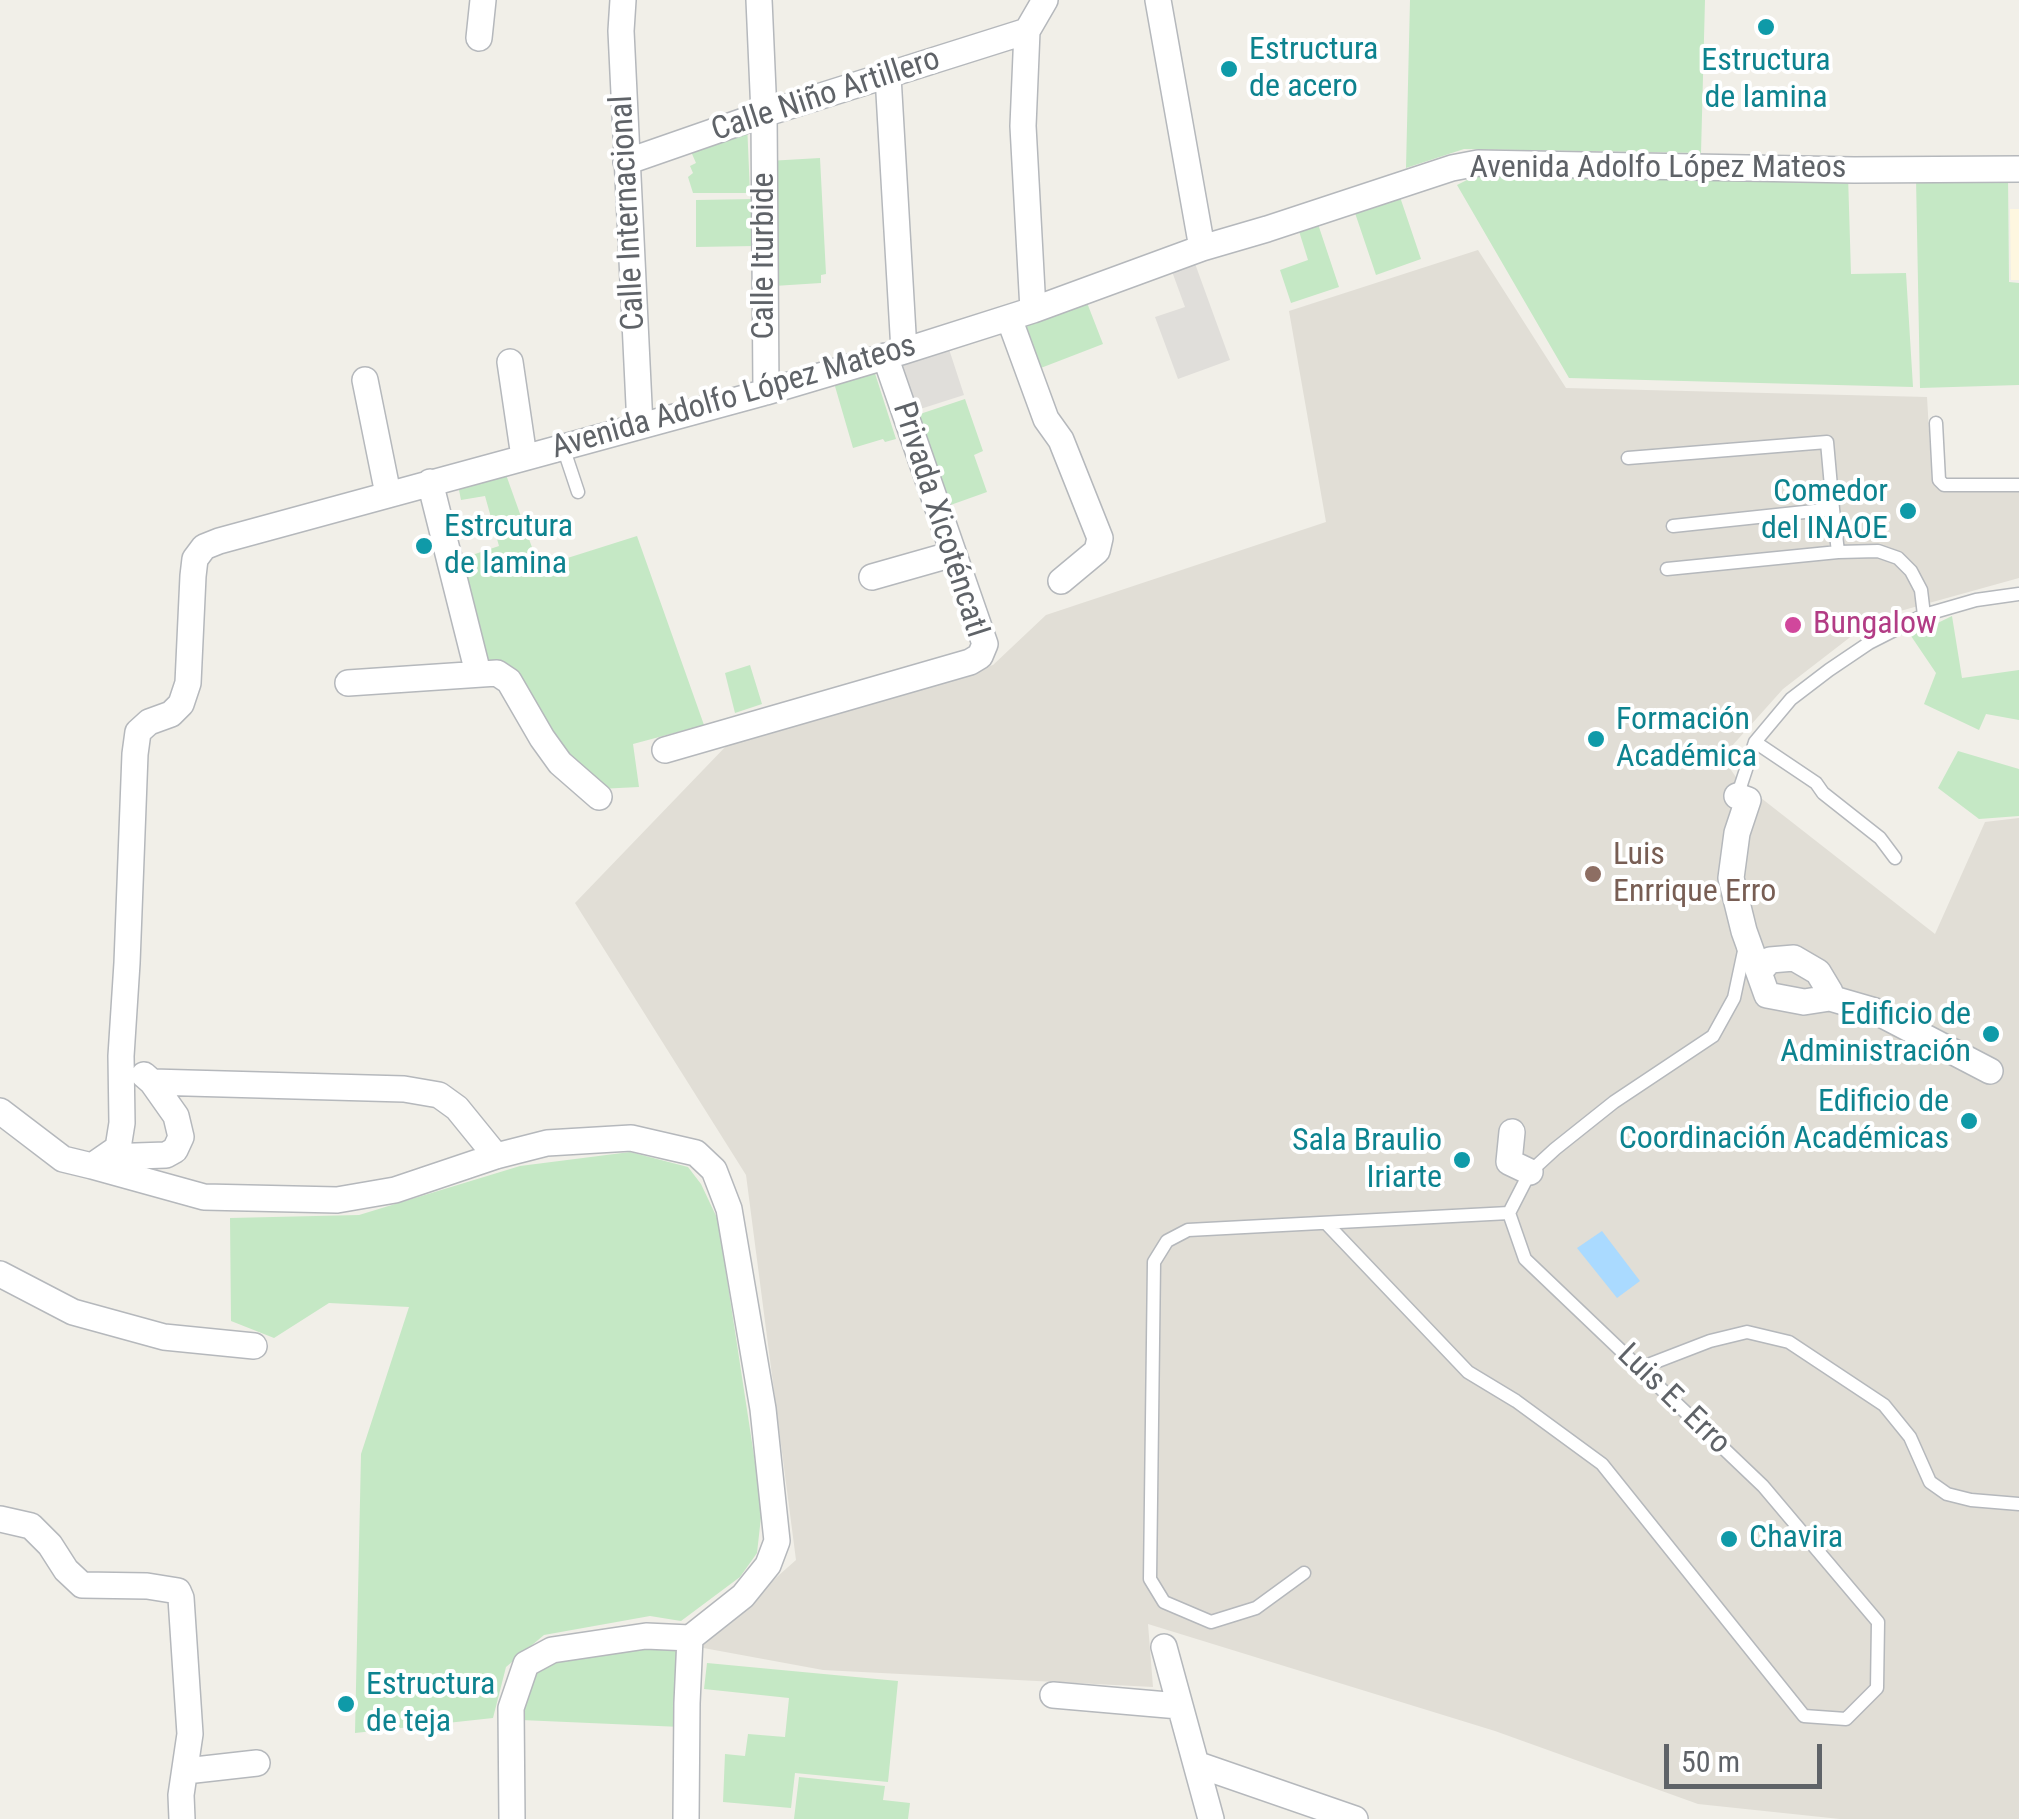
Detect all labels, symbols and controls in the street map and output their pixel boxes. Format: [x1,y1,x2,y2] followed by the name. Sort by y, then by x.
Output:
[1755,16,1777,38] marker: Estructura de lamina
[1249,32,1378,107] place label: Estructura de acero
[707,41,945,151] street label: Calle Niño Artillero
[1701,43,1831,118] place label: Estructura de lamina
[1218,58,1240,80] marker: Estructura de acero
[604,94,654,332] street label: Calle Internacional
[1470,150,1846,188] street label: Avenida Adolfo López Mateos
[746,172,784,340] street label: Calle Iturbide
[548,328,920,468] street label: Avenida Adolfo López Mateos
[883,398,995,642] street label: Privada Xicoténcatl
[1761,474,1888,549] place label: Comedor del INAOE
[1897,500,1919,522] marker: Comedor del INAOE
[444,509,573,584] place label: Estrcutura de lamina
[413,535,435,557] marker: Estrcutura de lamina
[1813,606,1937,644] place label: Bungalow
[1782,614,1804,636] marker: Bungalow
[1616,702,1757,777] place label: Formación Académica
[1585,728,1607,750] marker: Formación Académica
[1613,837,1776,912] place label: Luis Enrrique Erro
[1582,863,1604,885] marker: Luis Enrrique Erro
[1780,997,1971,1072] place label: Edificio de Administración
[1980,1023,2002,1045] marker: Edificio de Administración
[1619,1084,1949,1159] place label: Edificio de Coordinación Académicas
[1958,1110,1980,1132] marker: Edificio de Coordinación Académicas
[1292,1123,1442,1198] place label: Sala Braulio Iriarte
[1451,1149,1473,1171] marker: Sala Braulio Iriarte
[1609,1337,1737,1463] street label: Luis E. Erro
[1749,1520,1843,1558] place label: Chavira
[1718,1528,1740,1550] marker: Chavira
[366,1667,495,1742] place label: Estructura de teja
[335,1693,357,1715] marker: Estructura de teja
[1669,1724,1826,1786] scale bar
[1681,1744,1740,1779] text: 50 m

